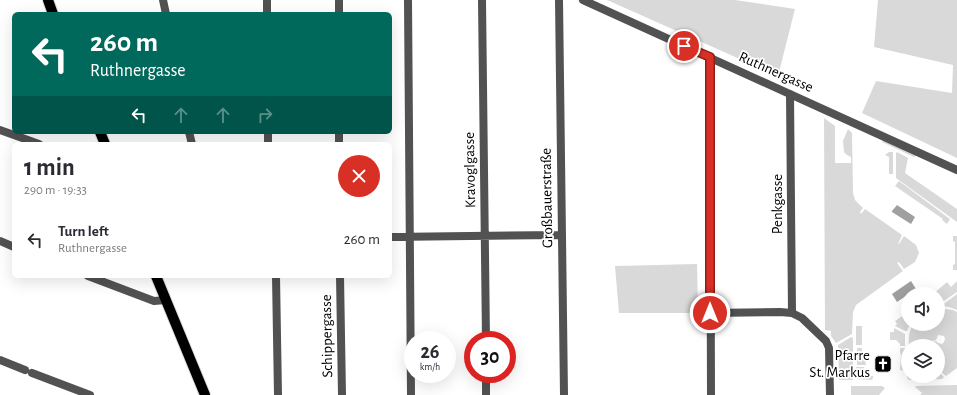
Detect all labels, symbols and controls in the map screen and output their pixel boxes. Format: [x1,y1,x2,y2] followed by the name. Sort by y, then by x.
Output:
[24,28,76,80] icon: left
[90,29,158,57] text: 260 m
[667,29,701,63] pin
[673,35,695,57] icon: arrive
[737,49,816,95] street label: Ruthnergasse
[90,62,186,80] text: Ruthnergasse
[128,104,150,126] icon: left
[170,104,192,126] icon: ahead
[212,104,234,126] icon: ahead
[254,104,276,126] icon: right
[462,132,478,208] street label: Kravoglgasse
[539,148,555,248] street label: Großbauerstraße
[338,155,380,197] button: close
[24,156,75,180] text: 1 min
[770,174,785,234] street label: Penkgasse
[24,184,87,197] text: 290 m · 19:33
[58,224,109,239] text: Turn left
[24,229,46,251] icon: left
[344,232,380,247] text: 260 m
[58,242,127,255] text: Ruthnergasse
[901,287,945,383] map controls
[901,287,945,331] button: sound
[689,292,731,334] position arrow
[319,294,335,378] street label: Schippergasse
[464,331,516,383] speed limit sign: 30
[901,339,945,383] button: layers
[420,342,440,362] text: 26
[809,348,870,380] place label: Pfarre St. Markus
[873,354,893,374] church icon: Pfarre St. Markus
[420,362,440,372] text: km/h

